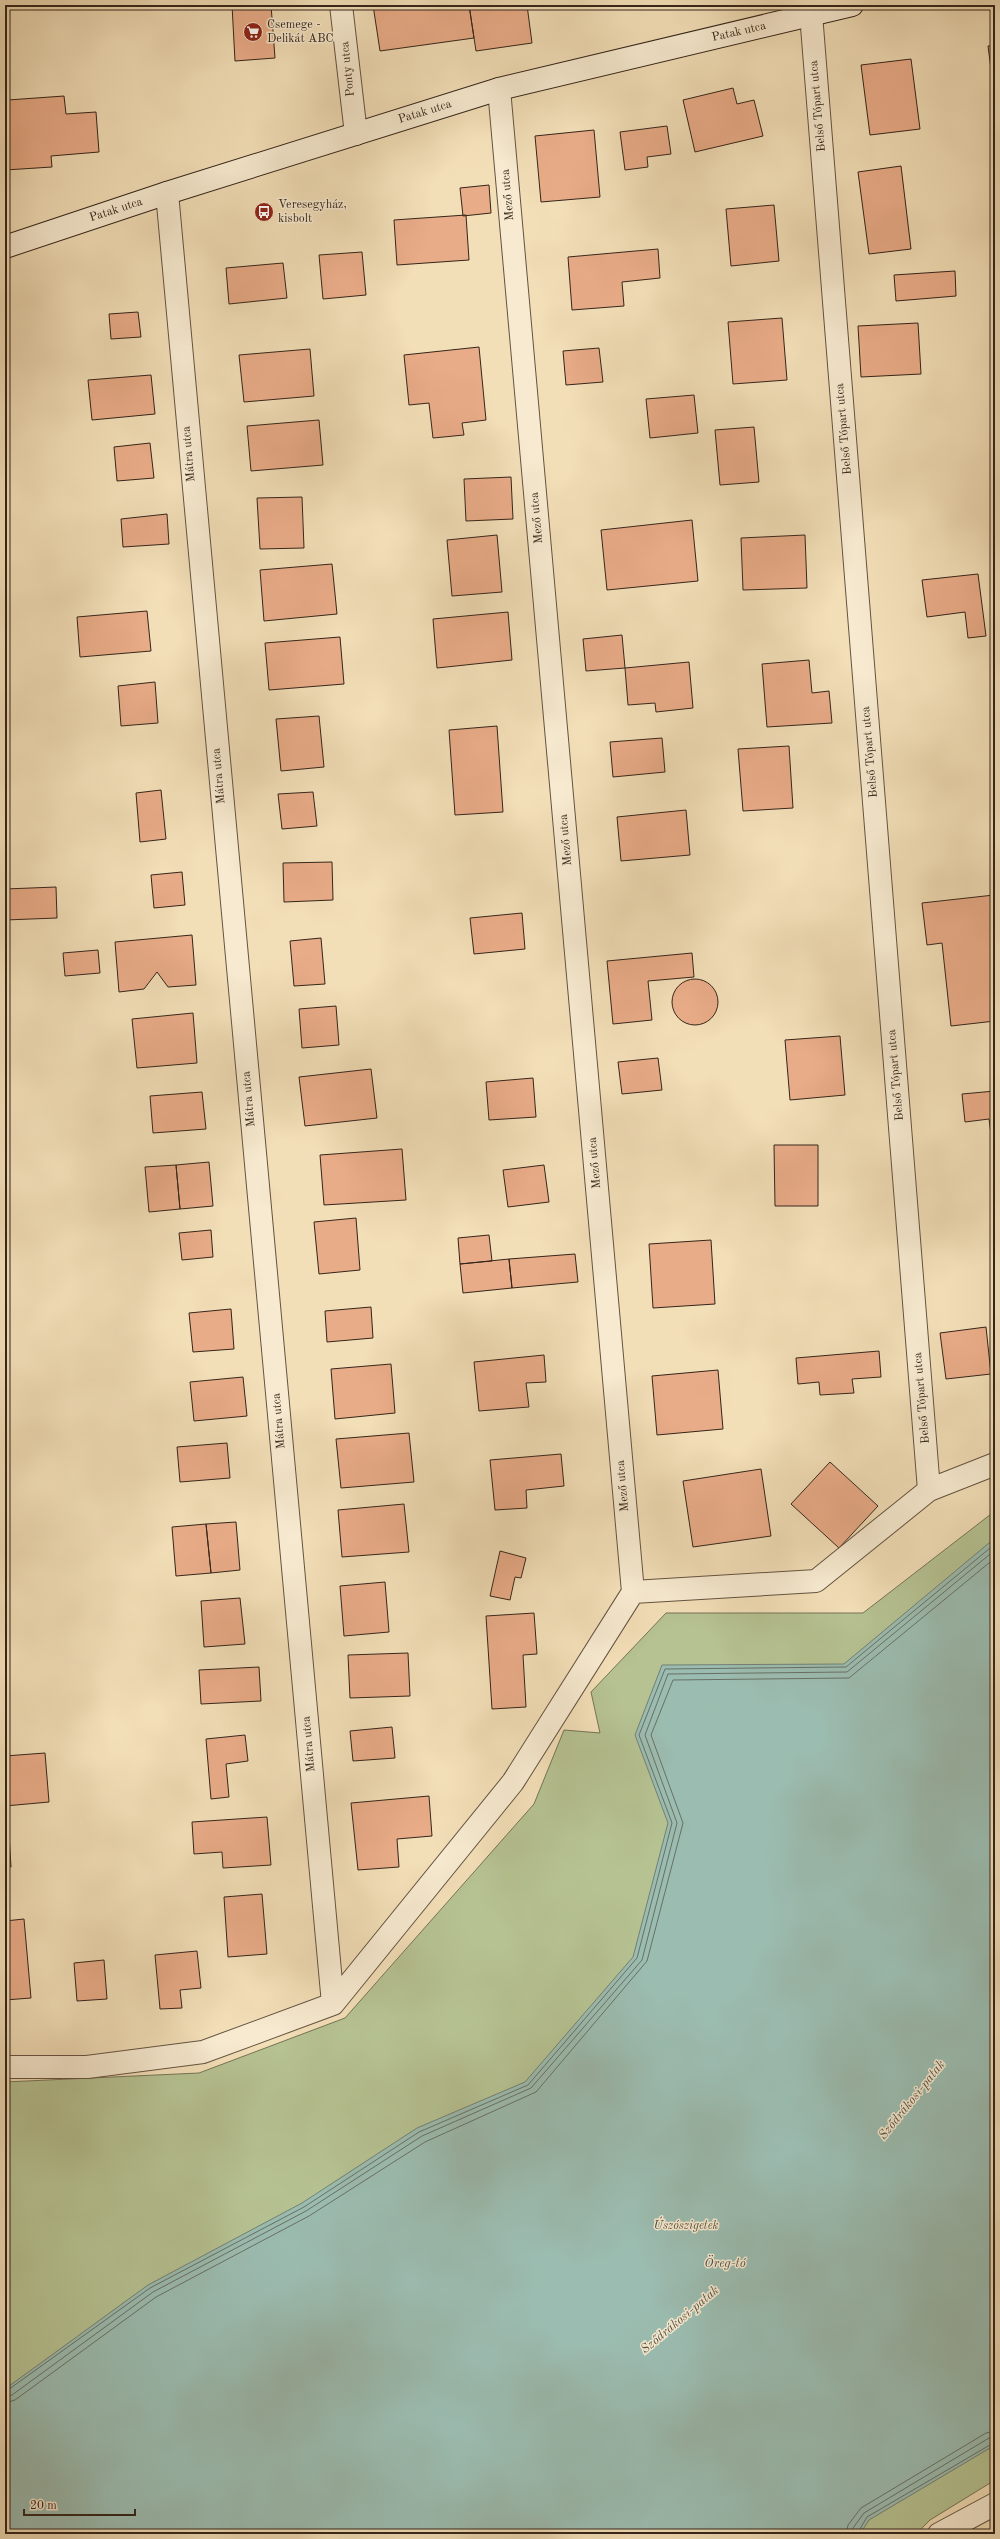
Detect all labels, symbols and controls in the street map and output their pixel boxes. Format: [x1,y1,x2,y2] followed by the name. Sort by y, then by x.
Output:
[267,19,334,45] place label: Csemege - Delikát ABC
[711,20,767,44] street label: Patak utca
[242,21,264,43] supermarket icon: Csemege - Delikát ABC
[339,41,357,97] street label: Ponty utca
[808,60,828,152] street label: Belső Tópart utca
[397,98,453,126] street label: Patak utca
[500,169,516,221] street label: Mező utca
[88,196,144,224] street label: Patak utca
[278,199,347,225] place label: Veresegyház, kisbolt
[253,201,275,223] bus stop icon: Veresegyház, kisbolt
[834,383,854,475] street label: Belső Tópart utca
[181,425,197,483] street label: Mátra utca
[529,492,545,544] street label: Mező utca
[860,706,880,798] street label: Belső Tópart utca
[211,747,227,805] street label: Mátra utca
[558,814,574,866] street label: Mező utca
[886,1029,906,1121] street label: Belső Tópart utca
[241,1070,257,1128] street label: Mátra utca
[587,1137,603,1189] street label: Mező utca
[912,1352,932,1444] street label: Belső Tópart utca
[271,1392,287,1450] street label: Mátra utca
[615,1460,631,1512] street label: Mező utca
[301,1715,317,1773] street label: Mátra utca
[876,2058,948,2142] water label: Sződrákosi-patak
[654,2216,719,2232] park label: Úszószigetek
[704,2254,747,2270] water label: Öreg-tó
[638,2284,722,2356] water label: Sződrákosi-patak
[24,2491,135,2517] scale bar
[30,2500,57,2512] text: 20 m

